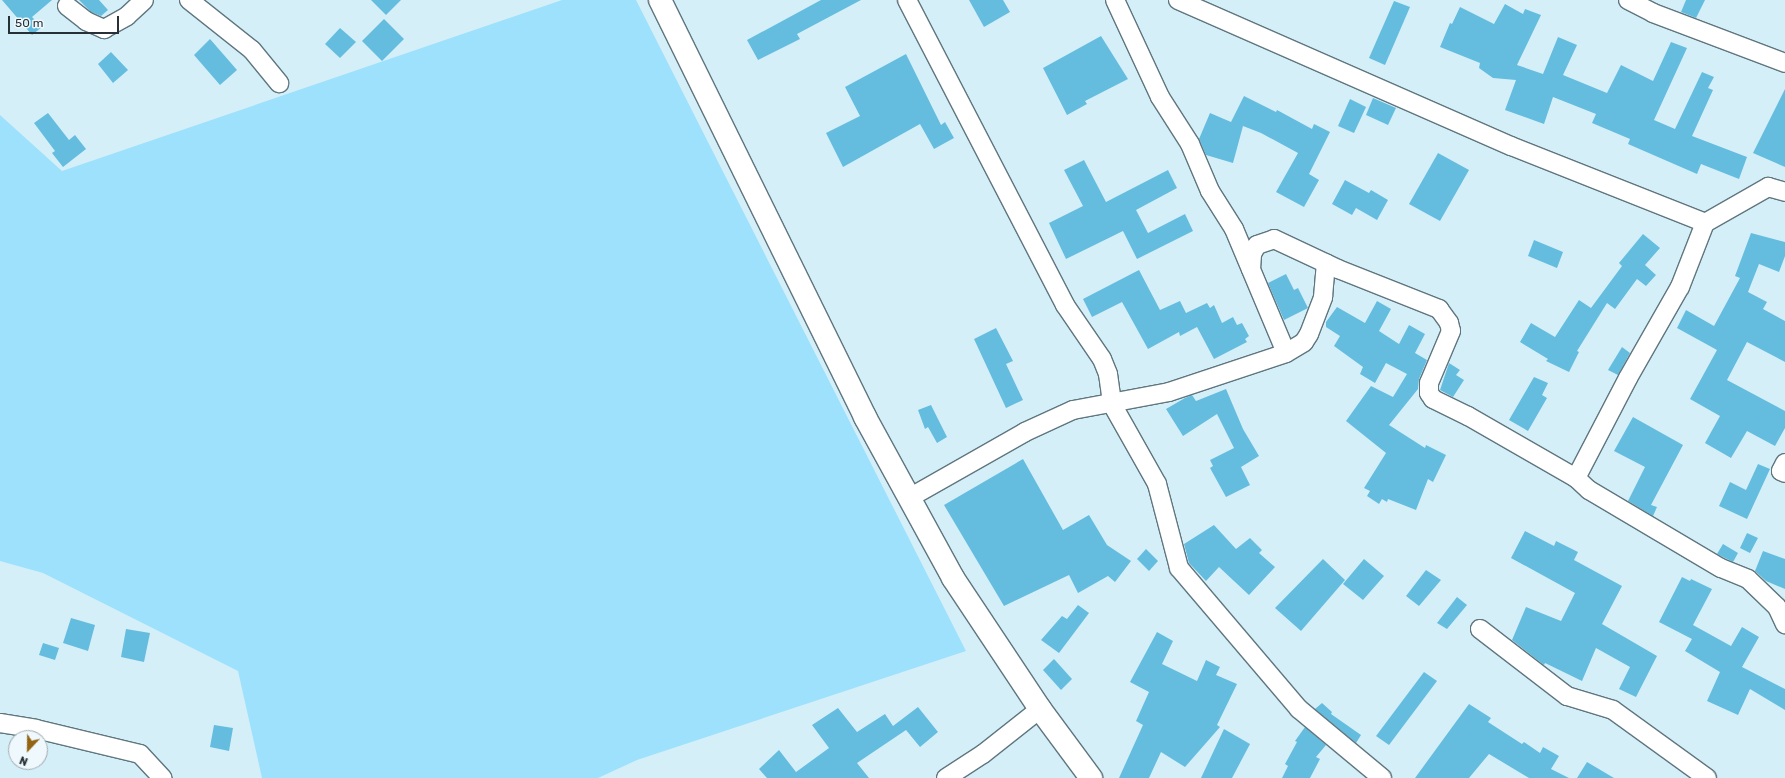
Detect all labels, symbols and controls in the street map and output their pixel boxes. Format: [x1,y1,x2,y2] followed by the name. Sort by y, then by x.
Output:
[10,8,121,34] scale bar
[15,16,43,30] text: 50 m
[8,730,48,770] north arrow
[18,753,30,768] text: N

